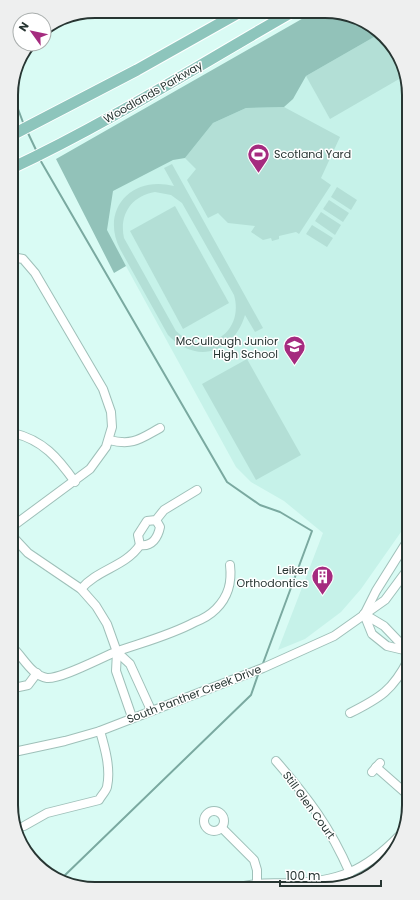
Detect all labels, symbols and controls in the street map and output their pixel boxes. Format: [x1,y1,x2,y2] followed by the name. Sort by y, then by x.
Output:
[12,12,52,52] north arrow
[15,19,33,34] text: N
[101,57,206,127] street label: Woodlands Parkway
[245,141,271,174] sports icon: Scotland Yard
[274,146,351,162] place label: Scotland Yard
[176,333,278,362] place label: McCullough Junior High School
[281,334,307,367] school or university icon: McCullough Junior High School
[237,562,308,591] place label: Leiker Orthodontics
[310,563,336,596] building icon: Leiker Orthodontics
[125,661,264,727] street label: South Panther Creek Drive
[279,768,339,842] street label: Still Glen Court
[280,862,381,888] scale bar
[286,867,320,884] text: 100 m

